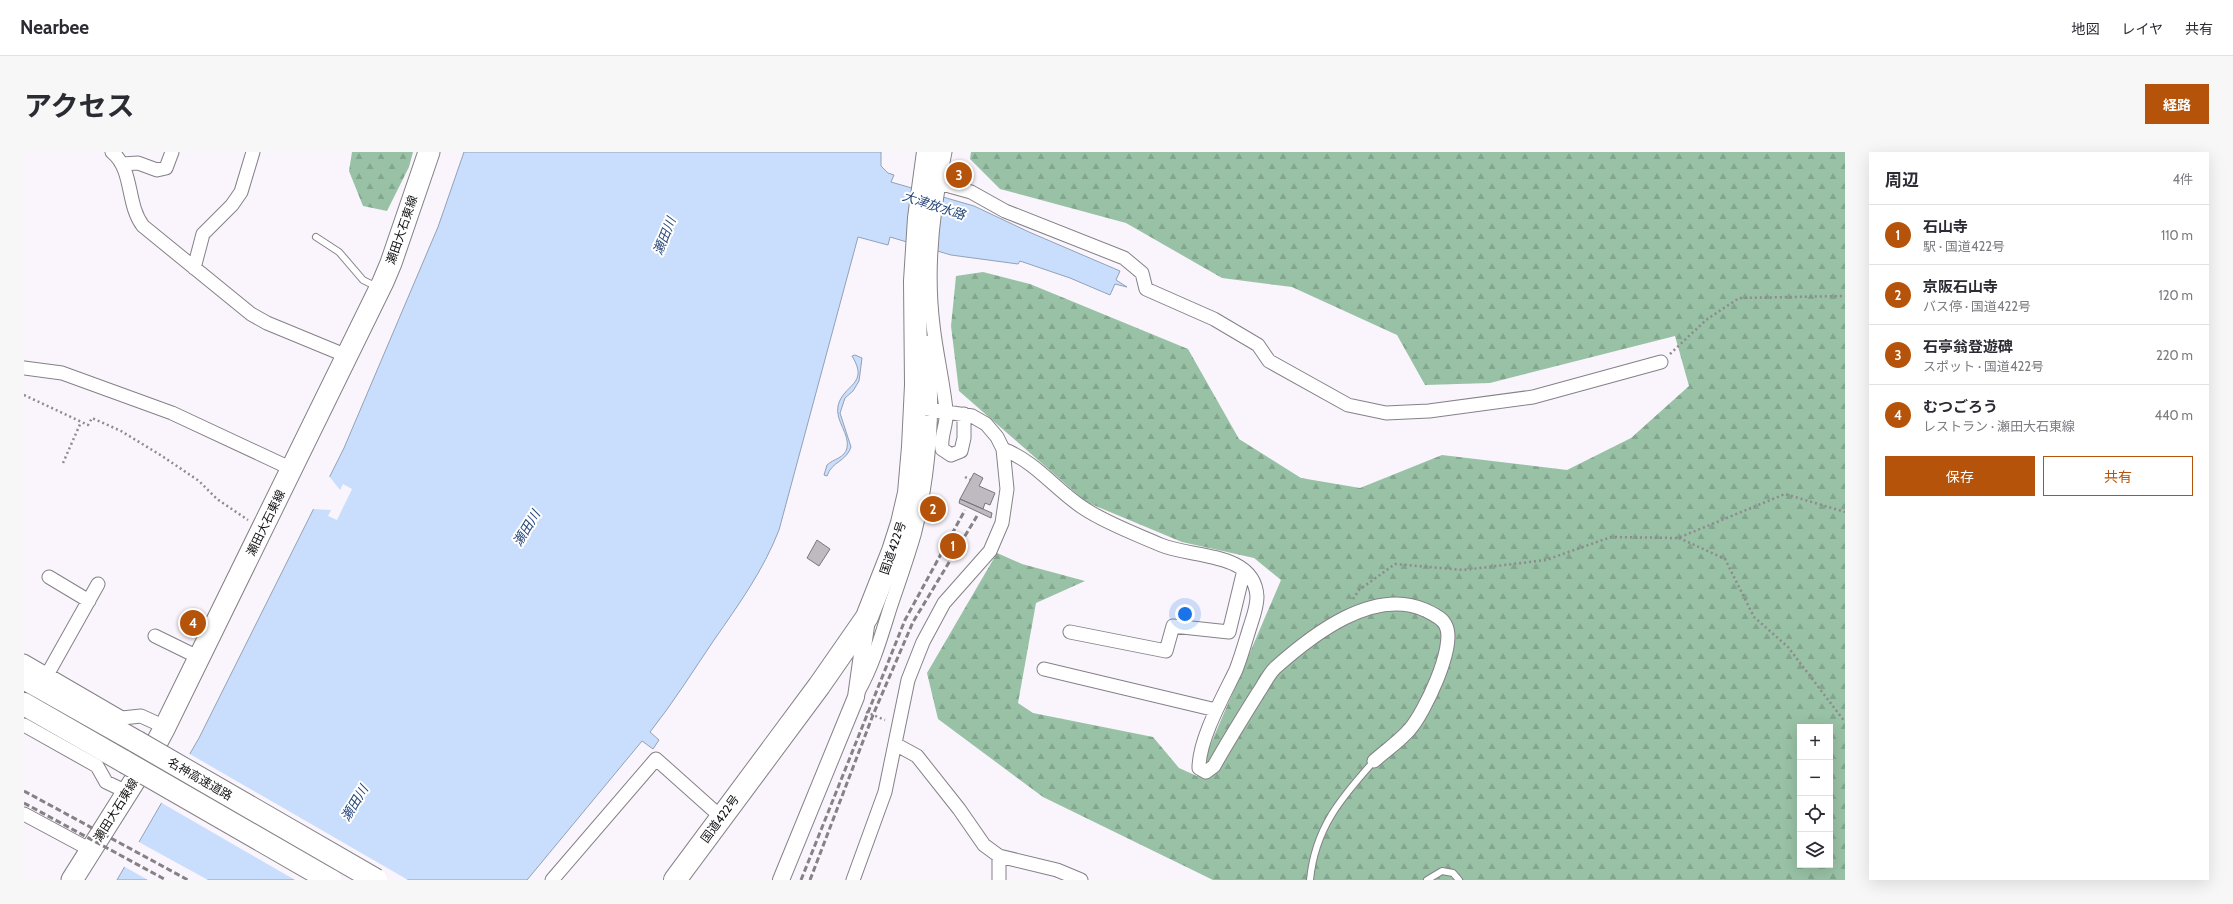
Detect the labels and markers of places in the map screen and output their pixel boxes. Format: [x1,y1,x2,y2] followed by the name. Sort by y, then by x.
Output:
[946,160,972,190] pin: 3
[920,494,946,524] pin: 2
[940,531,966,561] pin: 1
[180,608,206,638] pin: 4

